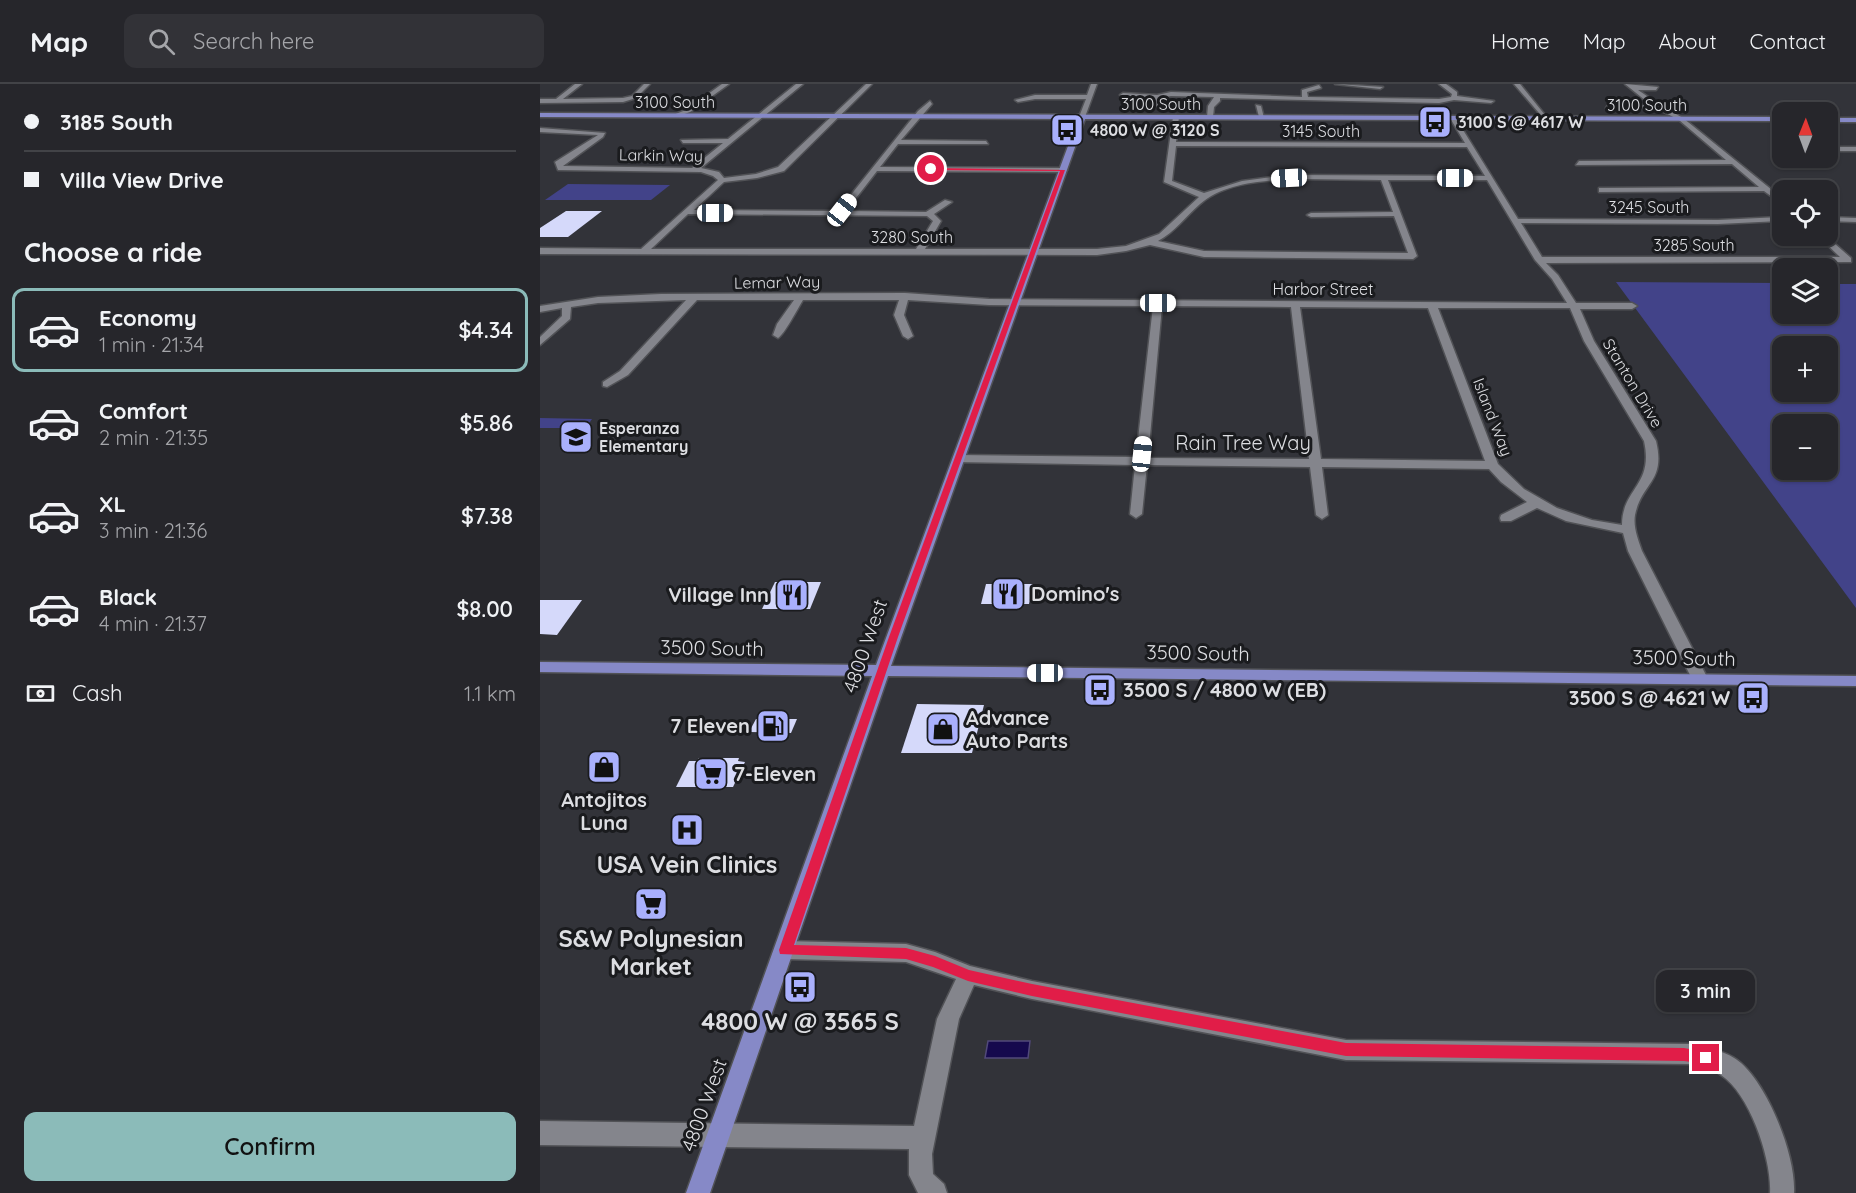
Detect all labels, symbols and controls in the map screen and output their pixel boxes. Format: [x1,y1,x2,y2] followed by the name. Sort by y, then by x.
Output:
[124,14,544,68] search box
[30,24,88,59] text: Map
[145,25,178,58] icon: search
[193,27,315,55] text: Search here
[1491,28,1550,54] text: Home
[1583,28,1626,54] text: Map
[1659,28,1717,54] text: About
[1750,28,1826,54] text: Contact
[635,92,715,112] street label: 3100 South
[1121,94,1201,114] street label: 3100 South
[1607,95,1687,115] street label: 3100 South
[1772,102,1838,168] north arrow
[1772,102,1838,480] map controls
[1417,104,1453,140] bus stop icon: 3100 S @ 4617 W
[60,108,173,136] text: 3185 South
[1049,112,1085,148] bus stop icon: 4800 W @ 3120 S
[1458,112,1583,132] place label: 3100 S @ 4617 W
[1090,120,1220,140] place label: 4800 W @ 3120 S
[1282,121,1360,141] street label: 3145 South
[619,144,703,166] street label: Larkin Way
[917,155,944,182] route start
[60,166,224,194] text: Villa View Drive
[1271,168,1307,188] car
[1437,169,1473,187] car
[1772,180,1838,246] button: locate
[824,190,860,230] car
[1609,197,1689,217] street label: 3245 South
[697,204,733,222] car
[871,227,953,247] street label: 3280 South
[24,235,202,269] text: Choose a ride
[1653,235,1735,255] street label: 3285 South
[1772,258,1838,324] button: layers
[734,271,820,293] street label: Lemar Way
[1273,279,1374,299] street label: Harbor Street
[1140,294,1176,312] car
[27,303,81,357] icon: car
[99,304,197,332] text: Economy
[458,316,513,344] text: $4.34
[99,332,204,357] text: 1 min · 21:34
[1599,335,1667,431] street label: Stanton Drive
[1772,336,1838,402] button: +
[1469,375,1517,459] street label: Island Way
[27,396,81,450] icon: car
[99,397,188,425] text: Comfort
[459,409,513,437] text: $5.86
[1772,414,1838,480] button: −
[599,418,688,456] place label: Esperanza Elementary
[558,419,594,455] school or university icon: Esperanza Elementary
[99,425,208,450] text: 2 min · 21:35
[1175,430,1311,455] street label: Rain Tree Way
[1131,435,1153,473] car
[27,489,81,543] icon: car
[99,490,126,518] text: XL
[461,502,513,530] text: $7.38
[99,518,207,543] text: 3 min · 21:36
[990,576,1026,612] restaurant icon: Domino's
[774,577,810,613] restaurant icon: Village Inn
[1031,581,1119,606] place label: Domino's
[27,582,81,636] icon: car
[668,582,769,607] place label: Village Inn
[99,583,157,611] text: Black
[456,595,513,623] text: $8.00
[837,596,892,696] street label: 4800 West
[99,611,207,636] text: 4 min · 21:37
[660,634,764,661] street label: 3500 South
[1146,639,1250,666] street label: 3500 South
[1632,644,1736,671] street label: 3500 South
[1027,664,1063,682] car
[1082,672,1118,708] bus stop icon: 3500 S / 4800 W (EB)
[24,677,57,710] icon: cash
[1123,677,1326,702] place label: 3500 S / 4800 W (EB)
[72,679,123,707] text: Cash
[1735,680,1771,716] bus stop icon: 3500 S @ 4621 W
[464,681,516,706] text: 1.1 km
[1569,685,1730,710] place label: 3500 S @ 4621 W
[966,705,1068,753] place label: Advance Auto Parts
[755,708,791,744] fuel station icon: 7 Eleven
[925,711,961,747] shop icon: Advance Auto Parts
[670,713,750,738] place label: 7 Eleven
[586,749,622,785] shop icon: Antojitos Luna
[693,756,729,792] supermarket icon: 7-Eleven
[734,761,816,786] place label: 7-Eleven
[561,787,647,835] place label: Antojitos Luna
[669,812,705,848] hospital icon: USA Vein Clinics
[597,849,777,879] place label: USA Vein Clinics
[633,886,669,922] supermarket icon: S&W Polynesian Market
[558,923,744,981] place label: S&W Polynesian Market
[782,969,818,1005] bus stop icon: 4800 W @ 3565 S
[1656,971,1756,1013] callout: 3 min
[1680,978,1731,1003] text: 3 min
[701,1006,899,1036] place label: 4800 W @ 3565 S
[1692,1044,1719,1071] route end
[675,1055,732,1155] street label: 4800 West
[24,1112,516,1181] button: Confirm

